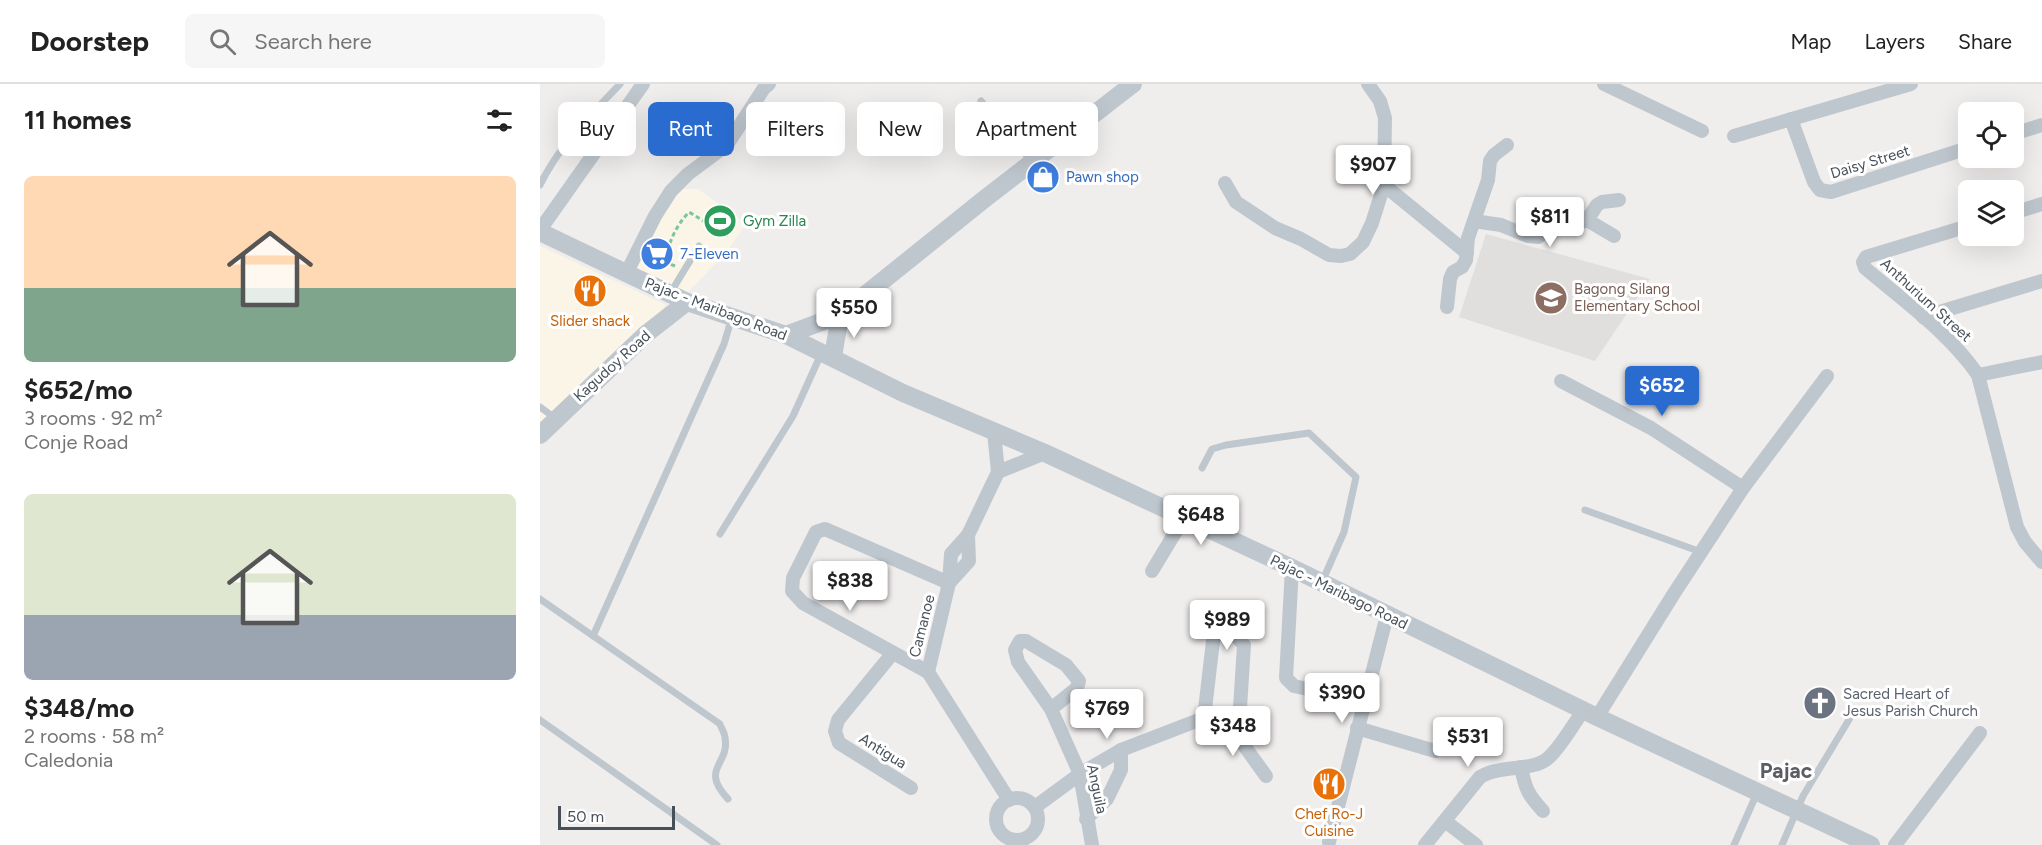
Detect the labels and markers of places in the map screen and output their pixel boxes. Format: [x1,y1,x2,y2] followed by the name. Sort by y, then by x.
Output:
[1337,145,1409,196] pin: $907
[1025,159,1061,195] shop icon: Pawn shop
[1066,168,1139,186] place label: Pawn shop
[1514,197,1586,248] pin: $811
[702,203,738,239] sports icon: Gym Zilla
[743,212,806,230] place label: Gym Zilla
[639,236,675,272] supermarket icon: 7-Eleven
[680,245,739,263] place label: 7-Eleven
[572,273,608,309] restaurant icon: Slider shack
[1533,280,1569,316] school or university icon: Bagong Silang Elementary School
[1574,280,1700,315] place label: Bagong Silang Elementary School
[818,288,890,339] pin: $550
[550,312,631,330] place label: Slider shack
[1626,366,1698,417] pin: $652
[1165,495,1237,546] pin: $648
[814,561,886,612] pin: $838
[1191,600,1263,651] pin: $989
[1306,673,1378,724] pin: $390
[1802,685,1838,721] church icon: Sacred Heart of Jesus Parish Church
[1843,685,1978,720] place label: Sacred Heart of Jesus Parish Church
[1071,689,1143,740] pin: $769
[1197,706,1269,757] pin: $348
[1432,717,1504,768] pin: $531
[1311,766,1347,802] restaurant icon: Chef Ro-J Cuisine
[1295,805,1363,840] place label: Chef Ro-J Cuisine

